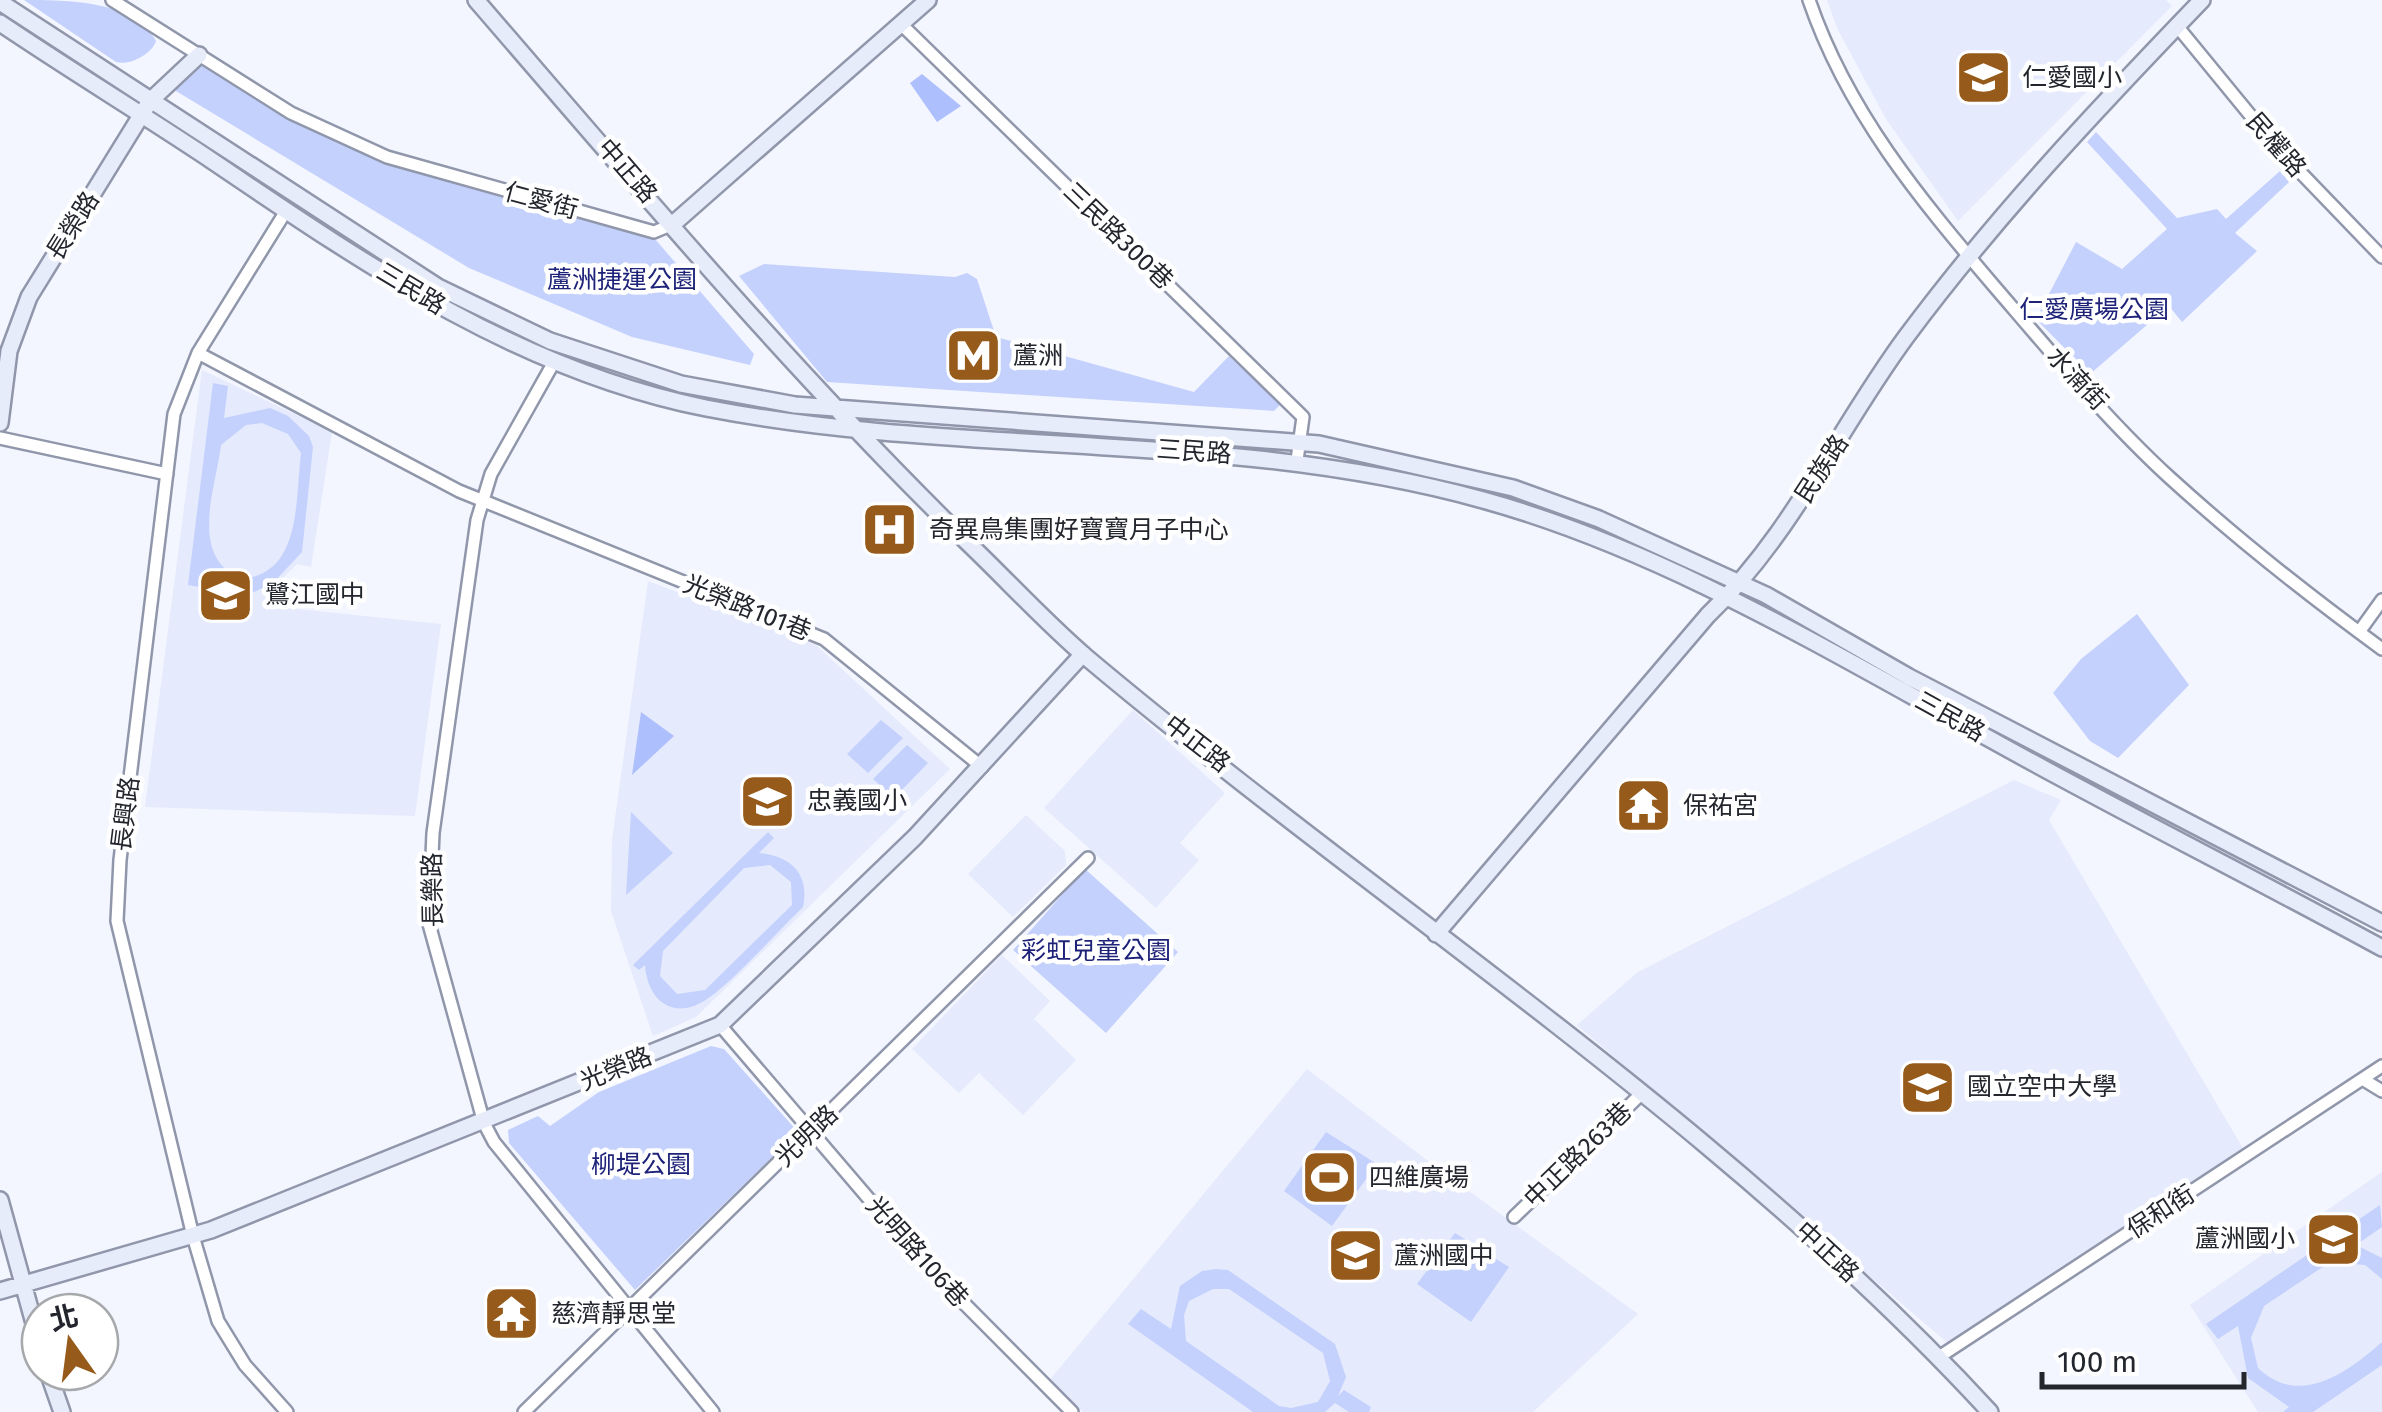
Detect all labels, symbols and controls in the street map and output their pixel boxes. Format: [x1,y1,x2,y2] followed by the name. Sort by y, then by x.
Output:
[1953,48,2013,108] school or university icon: 仁愛國小
[2022,63,2122,93] place label: 仁愛國小
[2240,107,2312,183] street label: 民權路
[591,133,663,209] street label: 中正路
[1057,176,1179,296] street label: 三民路300巷
[501,177,581,225] street label: 仁愛街
[40,186,106,266] street label: 長榮路
[371,257,451,321] street label: 三民路
[547,265,697,295] park label: 蘆洲捷運公園
[2019,295,2169,325] park label: 仁愛廣場公園
[944,326,1004,386] metro station icon: 蘆洲
[1013,341,1063,371] place label: 蘆洲
[2040,341,2114,417] street label: 水湳街
[1789,429,1855,509] street label: 民族路
[1156,434,1232,470] street label: 三民路
[860,500,920,560] hospital icon: 奇異鳥集團好寶寶月子中心
[929,515,1229,545] place label: 奇異鳥集團好寶寶月子中心
[196,565,256,625] school or university icon: 鷺江國中
[679,569,815,647] street label: 光榮路101巷
[265,580,365,610] place label: 鷺江國中
[1910,686,1990,748] street label: 三民路
[1158,709,1236,779] street label: 中正路
[738,771,798,831] school or university icon: 忠義國小
[107,775,145,853] street label: 長興路
[1614,776,1674,836] temple icon: 保祐宮
[807,786,907,816] place label: 忠義國小
[1683,791,1758,821] place label: 保祐宮
[417,852,449,928] street label: 長樂路
[1021,936,1171,966] park label: 彩虹兒童公園
[576,1041,656,1097] street label: 光榮路
[1898,1057,1958,1117] school or university icon: 國立空中大學
[1967,1072,2117,1102] place label: 國立空中大學
[1518,1096,1638,1214] street label: 中正路263巷
[770,1099,844,1173] street label: 光明路
[1300,1148,1360,1208] sports icon: 四維廣場
[591,1150,691,1180] park label: 柳堤公園
[1369,1163,1469,1193] place label: 四維廣場
[2121,1179,2201,1245] street label: 保和街
[860,1191,974,1313] street label: 光明路106巷
[2304,1209,2364,1269] school or university icon: 蘆洲國小
[1789,1215,1865,1289] street label: 中正路
[2195,1224,2295,1254] place label: 蘆洲國小
[1325,1226,1385,1286] school or university icon: 蘆洲國中
[1394,1241,1494,1271] place label: 蘆洲國中
[482,1284,542,1344] temple icon: 慈濟靜思堂
[20,1292,120,1392] north arrow
[46,1299,82,1338] text: 北
[551,1299,676,1329] place label: 慈濟靜思堂
[2042,1327,2244,1389] scale bar
[2057,1344,2137,1380] text: 100 m

